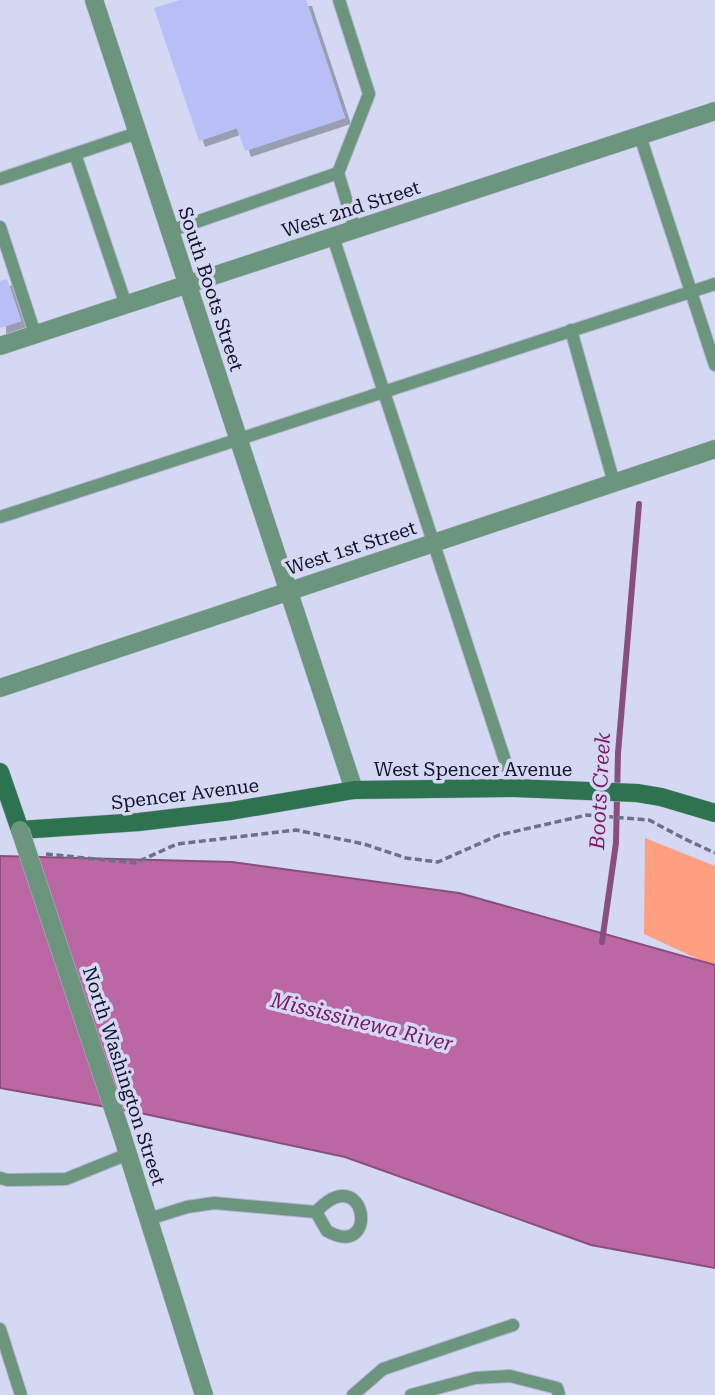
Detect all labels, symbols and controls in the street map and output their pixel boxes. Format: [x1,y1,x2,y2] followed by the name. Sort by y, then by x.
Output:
[279,176,423,242] street label: West 2nd Street
[174,204,248,374] street label: South Boots Street
[283,516,419,580] street label: West 1st Street
[585,731,615,851] water label: Boots Creek
[374,758,572,781] street label: West Spencer Avenue
[110,774,260,814] street label: Spencer Avenue
[78,964,170,1188] street label: North Washington Street
[267,987,456,1056] water label: Mississinewa River

